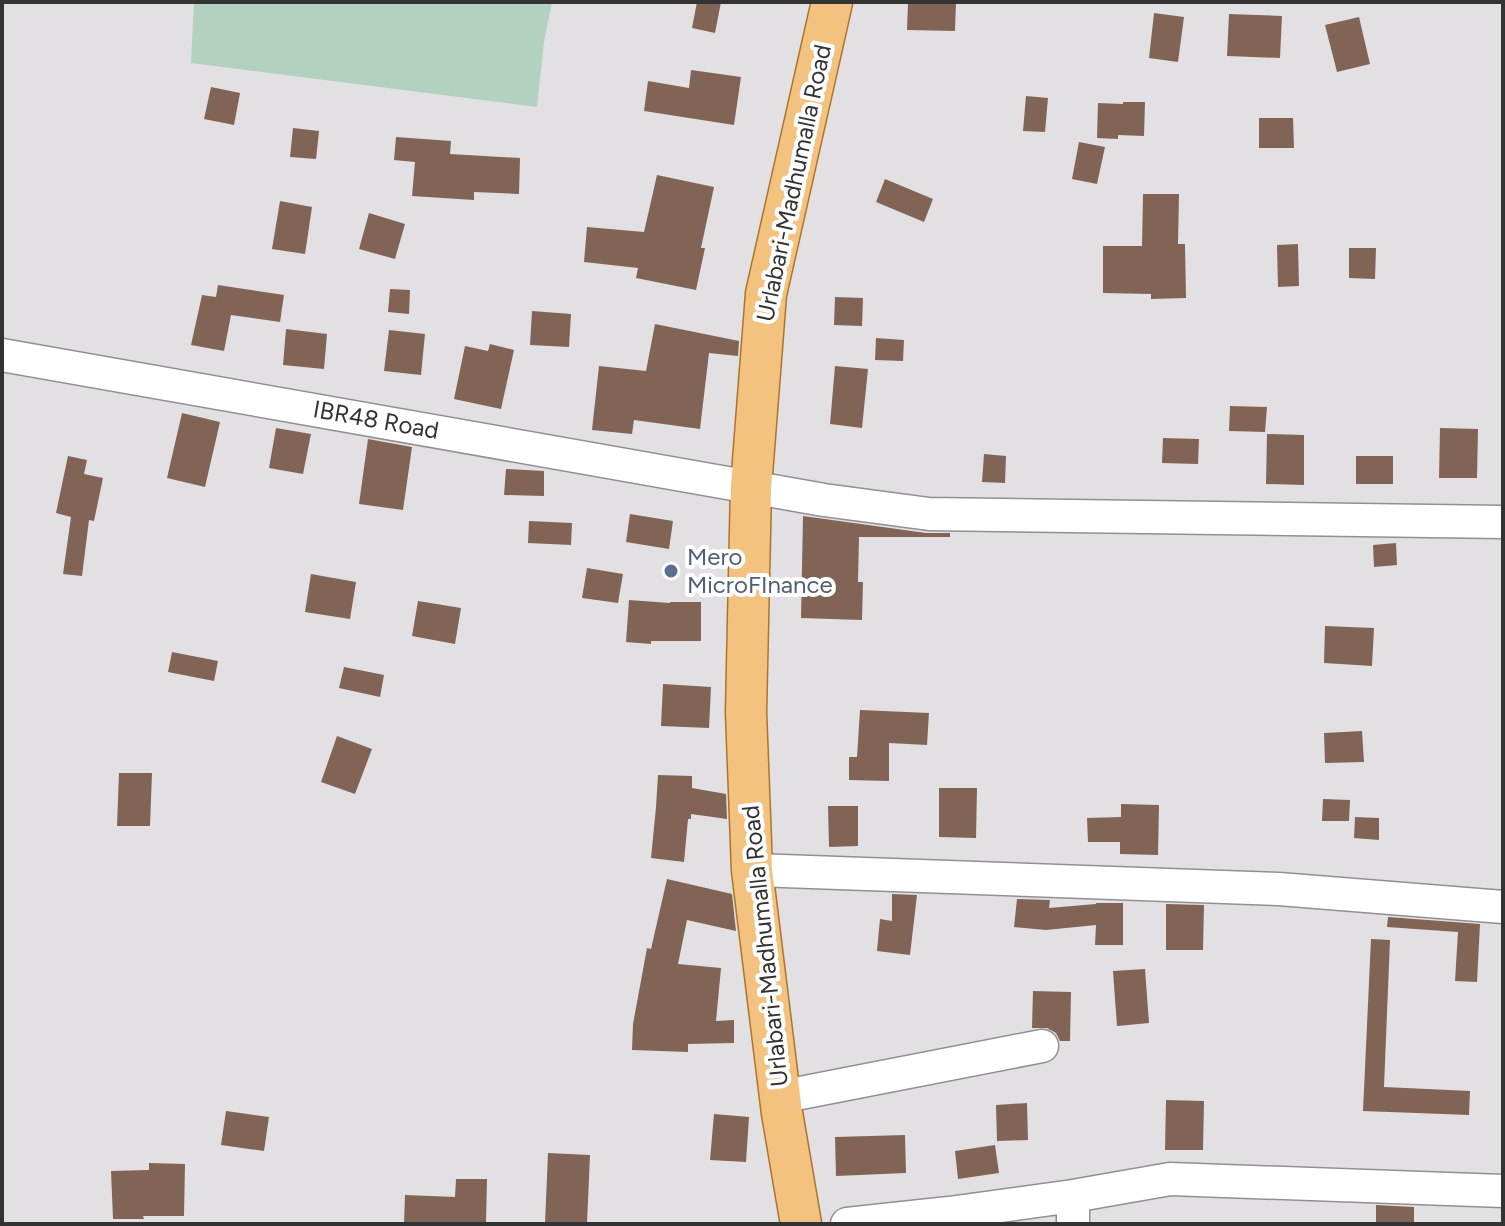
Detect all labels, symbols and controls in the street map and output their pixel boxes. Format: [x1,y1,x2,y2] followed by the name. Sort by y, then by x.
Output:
[750,42,837,324] street label: Urlabari-Madhumalla Road
[311,394,441,445] street label: IBR48 Road
[687,542,833,599] place label: Mero MicroFInance
[662,562,680,580] marker: Mero MicroFInance
[735,804,794,1088] street label: Urlabari-Madhumalla Road

